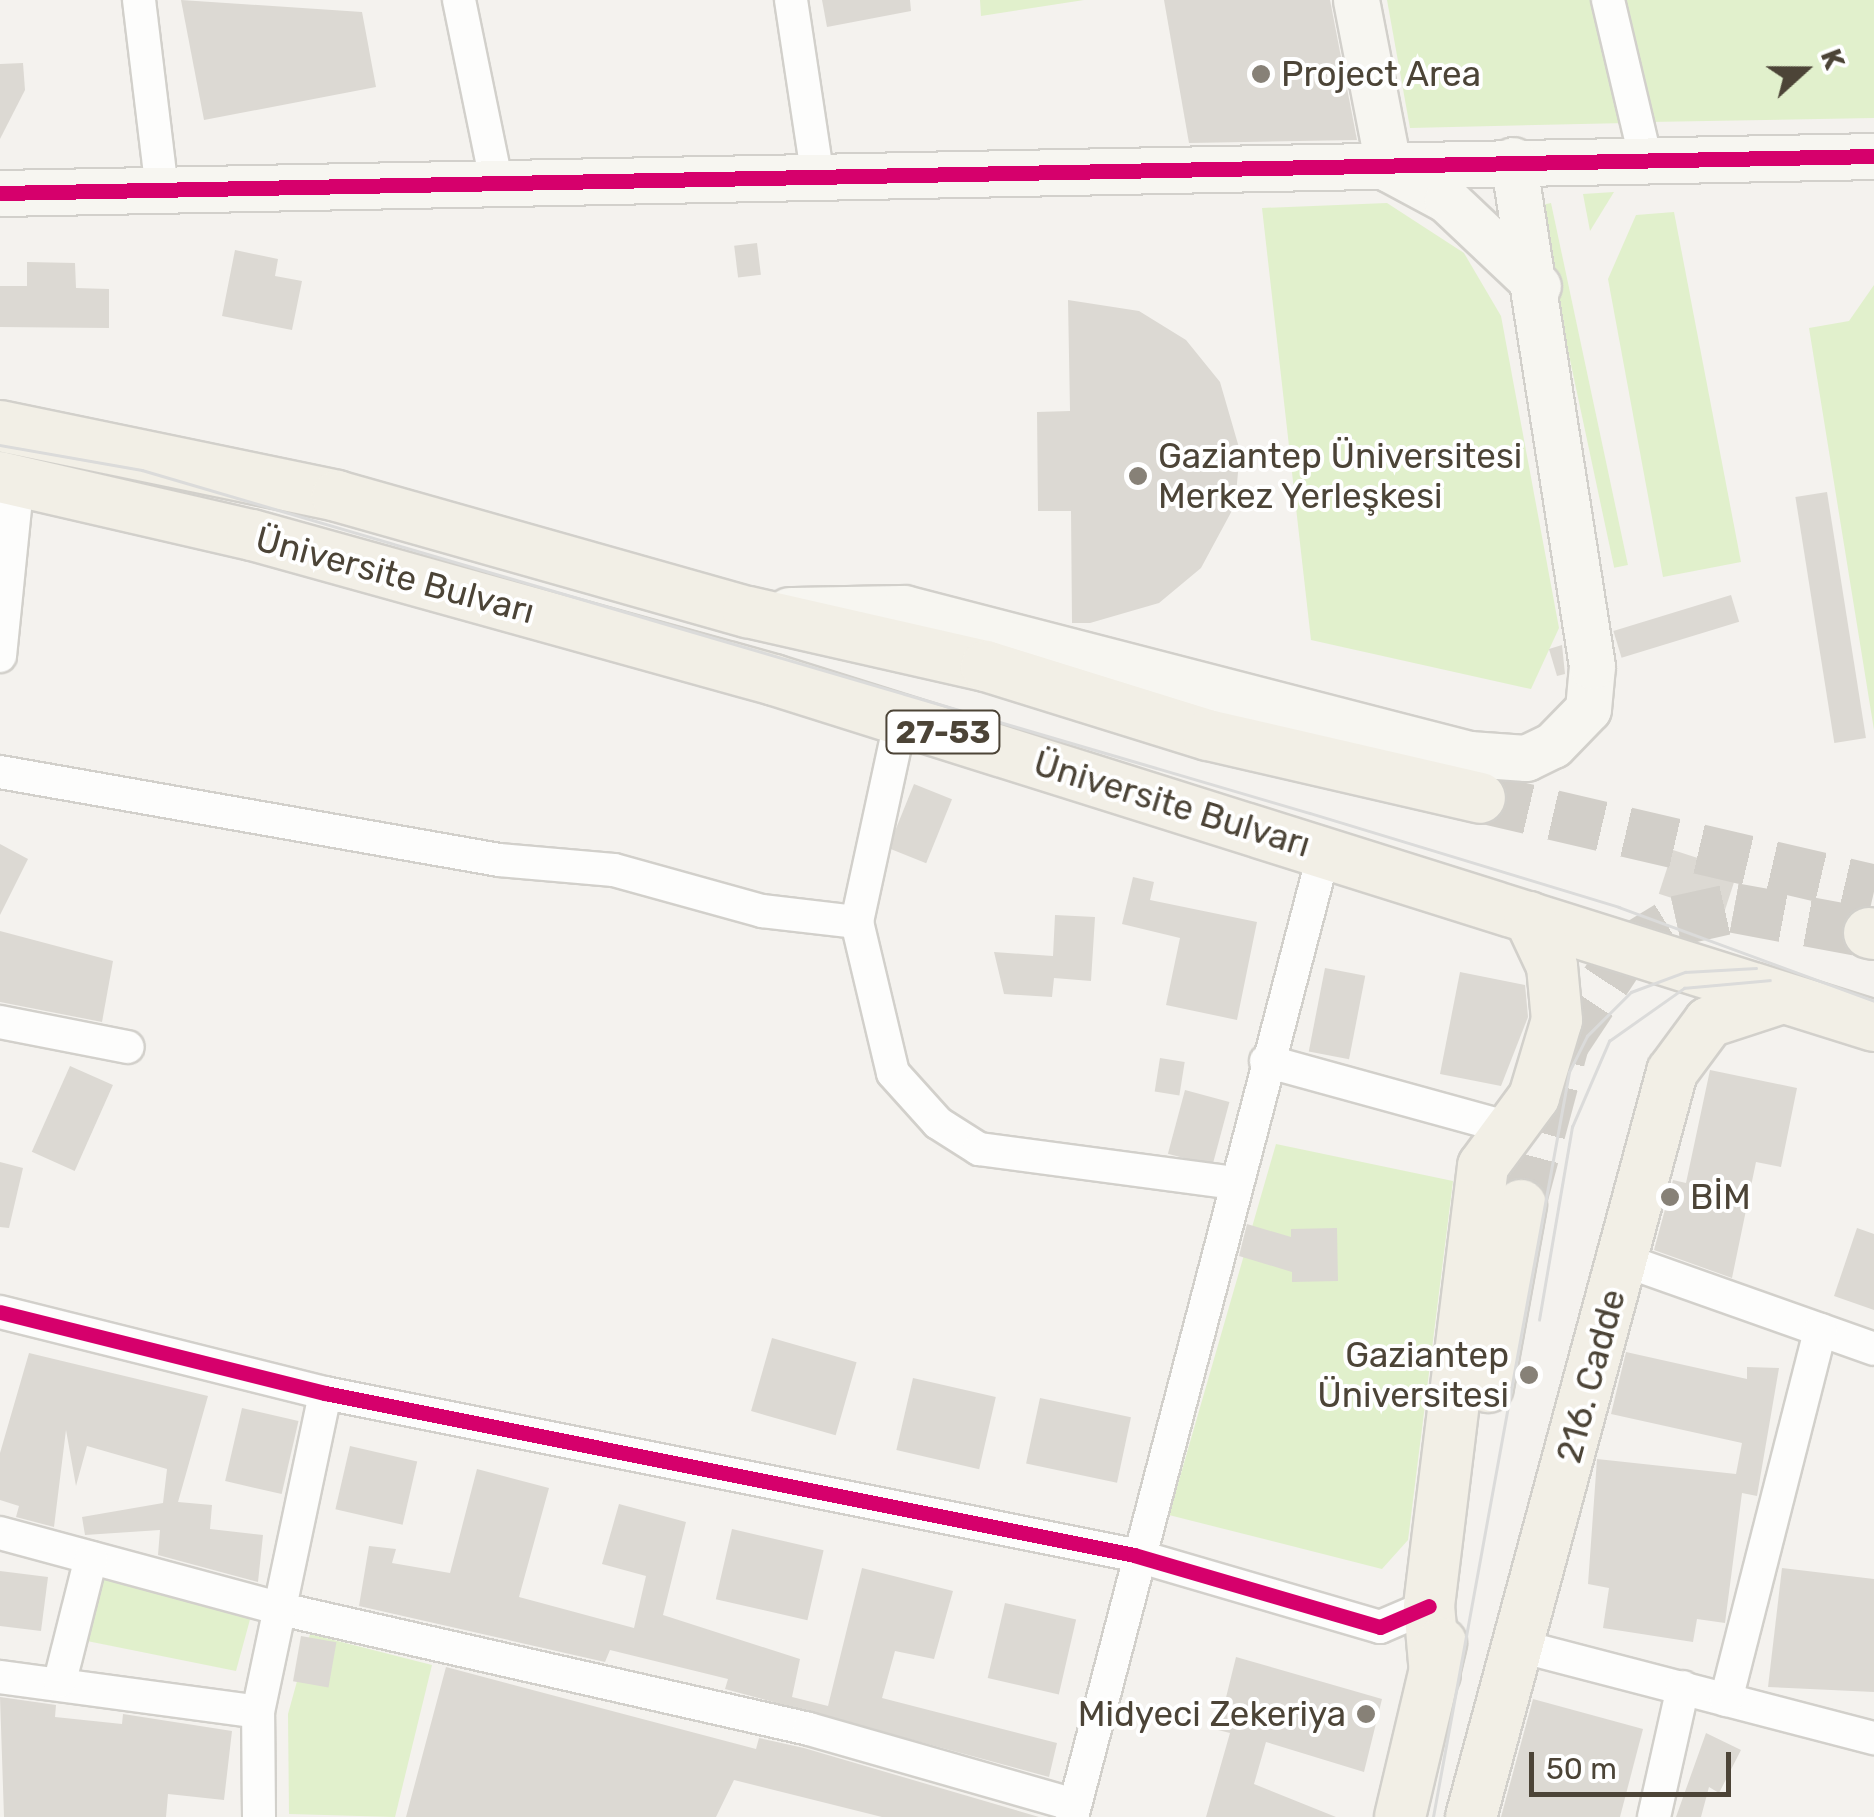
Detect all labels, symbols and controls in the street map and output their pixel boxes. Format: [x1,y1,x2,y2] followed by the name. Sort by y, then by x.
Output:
[1754,20,1854,120] north arrow
[1814,44,1851,74] text: K
[1281,53,1482,95] place label: Project Area
[1250,63,1272,85] marker: Project Area
[1158,435,1522,517] place label: Gaziantep Üniversitesi Merkez Yerleşkesi
[1127,465,1149,487] marker: Gaziantep Üniversitesi Merkez Yerleşkesi
[251,518,539,632] street label: Üniversite Bulvarı
[883,705,1003,759] road number: 27-53
[1029,742,1315,866] street label: Üniversite Bulvarı
[1690,1176,1751,1218] place label: BİM
[1659,1186,1681,1208] marker: BİM
[1548,1285,1634,1467] street label: 216. Cadde
[1317,1334,1509,1416] place label: Gaziantep Üniversitesi
[1518,1364,1540,1386] marker: Gaziantep Üniversitesi
[1078,1693,1346,1735] place label: Midyeci Zekeriya
[1355,1703,1377,1725] marker: Midyeci Zekeriya
[1534,1732,1736,1794] scale bar
[1546,1751,1617,1787] text: 50 m

